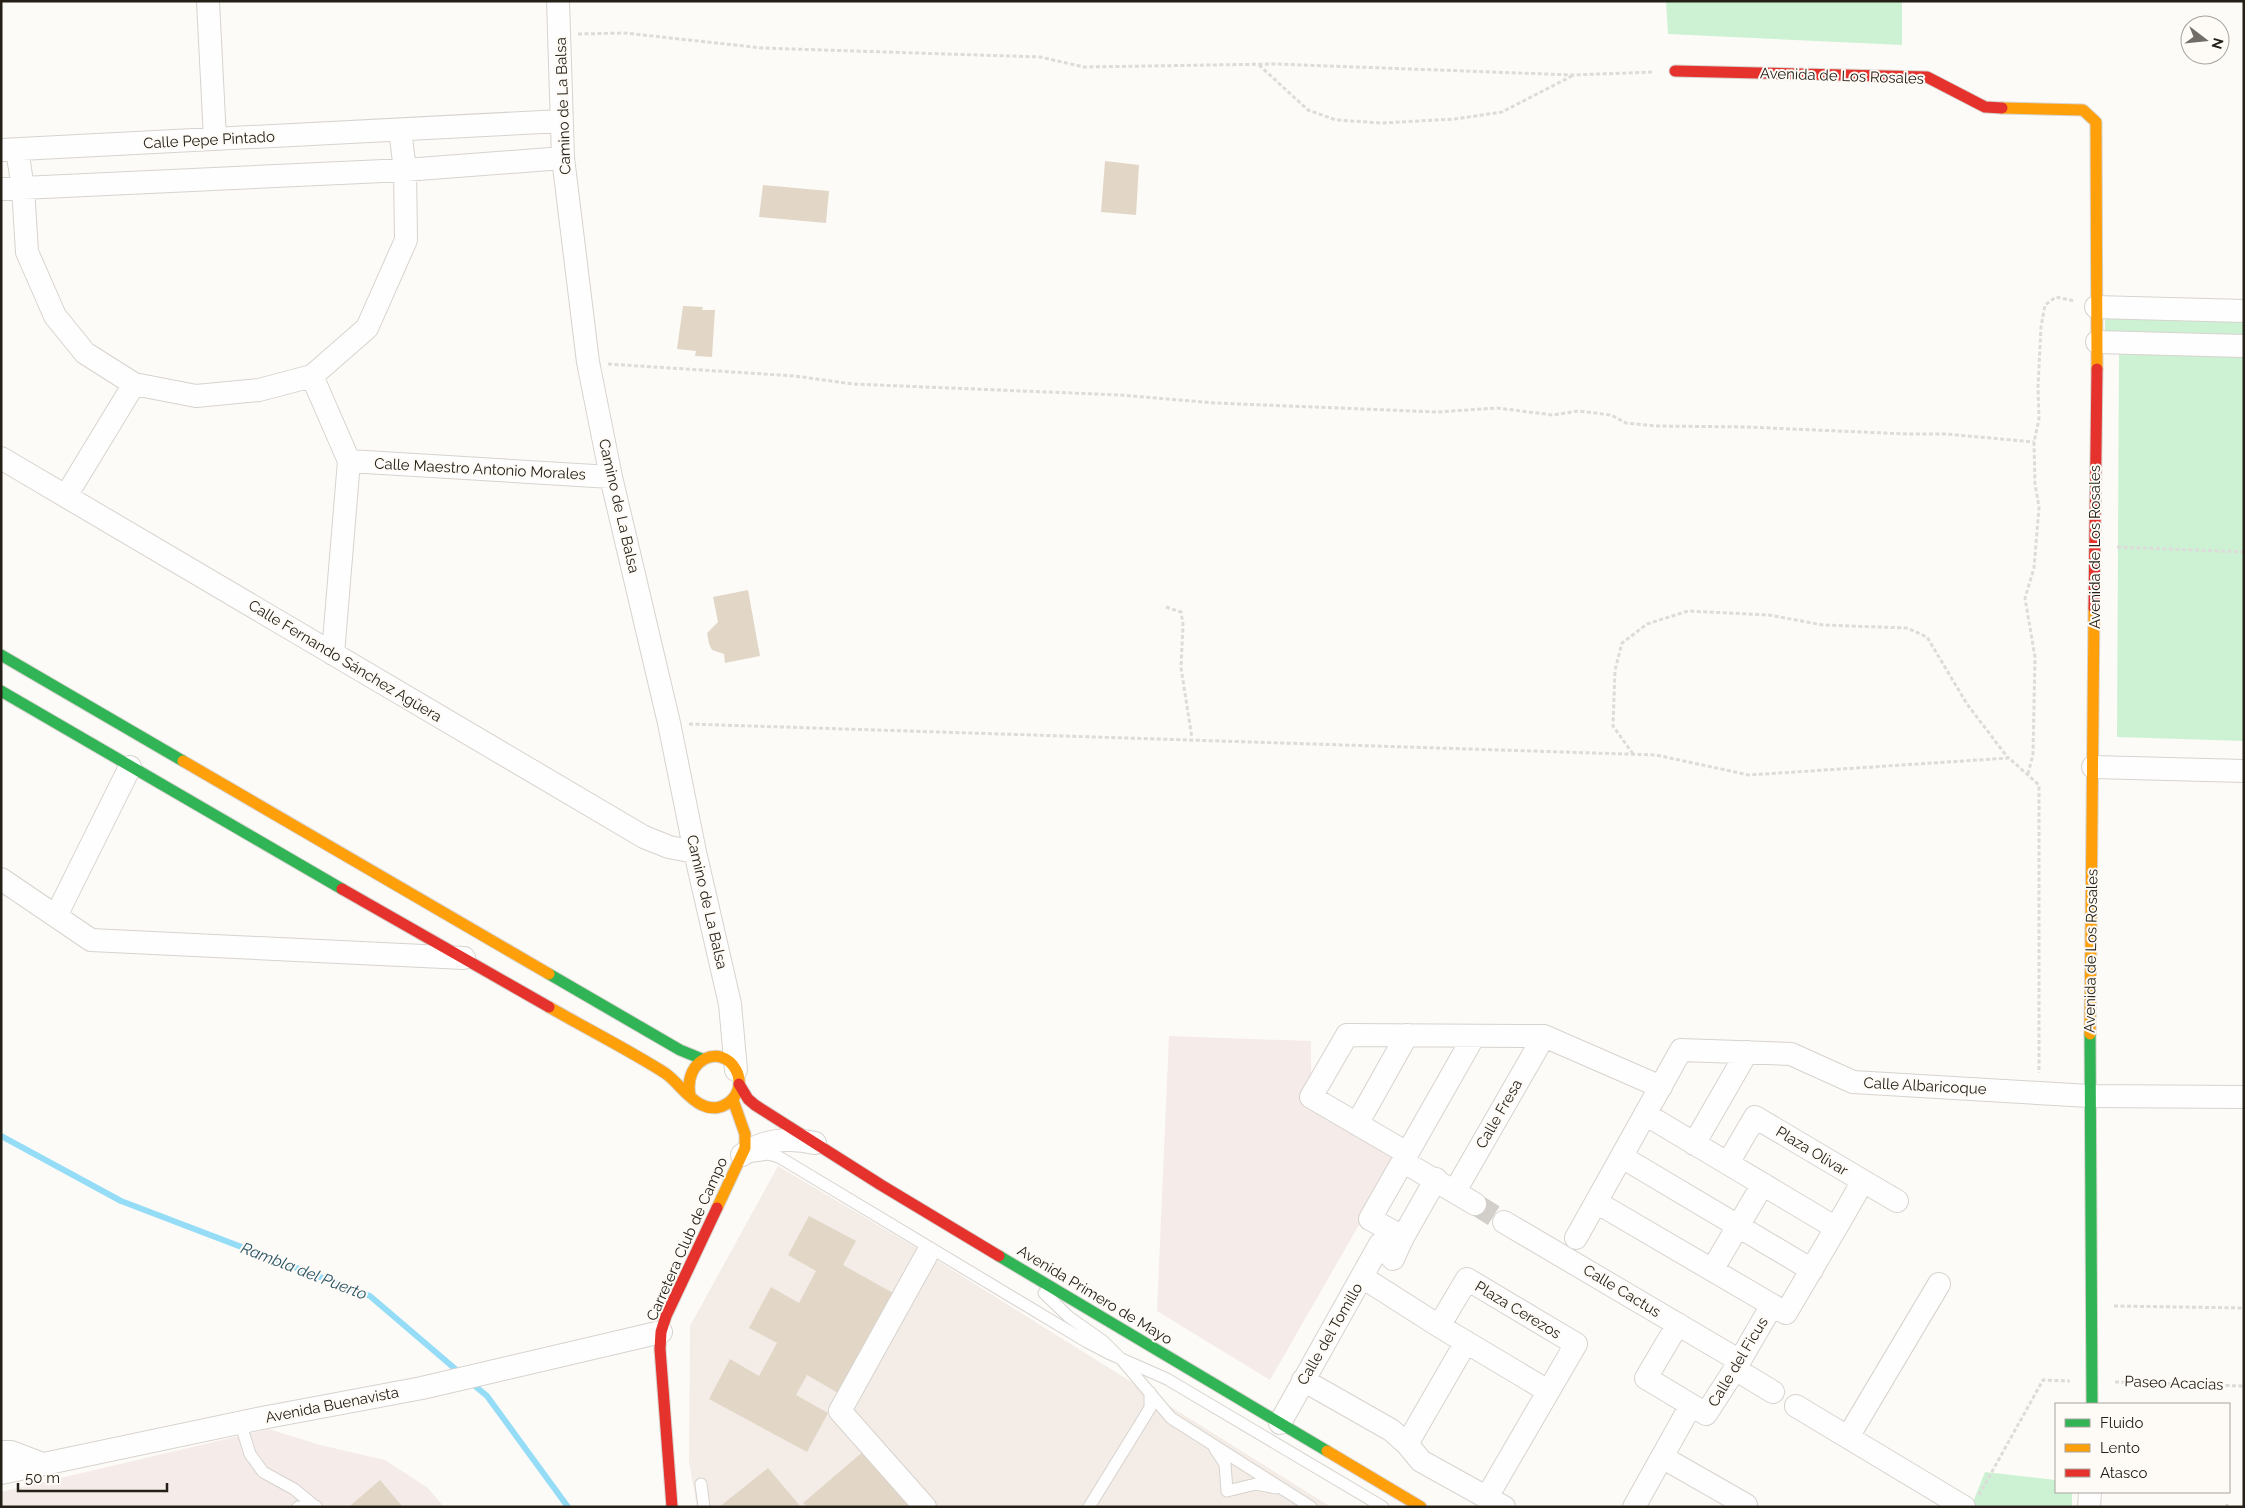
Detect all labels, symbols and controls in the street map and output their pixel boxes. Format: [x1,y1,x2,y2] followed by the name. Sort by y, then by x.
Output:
[2180,15,2230,65] north arrow
[2208,36,2227,51] text: N
[552,37,574,175] street label: Camino de La Balsa
[1760,64,1924,88] street label: Avenida de Los Rosales
[143,128,275,152] street label: Calle Pepe Pintado
[595,437,643,575] street label: Camino de La Balsa
[374,454,586,484] street label: Calle Maestro Antonio Morales
[2086,465,2104,629] street label: Avenida de Los Rosales
[245,596,445,726] street label: Calle Fernando Sánchez Agüera
[683,833,731,971] street label: Camino de La Balsa
[2081,869,2101,1033] street label: Avenida de Los Rosales
[1863,1074,1987,1098] street label: Calle Albaricoque
[1472,1076,1526,1152] street label: Calle Fresa
[1773,1122,1852,1180] street label: Plaza Olivar
[643,1154,731,1324] street label: Carretera Club de Campo
[238,1238,370,1304] water label: Rambla del Puerto
[1014,1242,1176,1348] street label: Avenida Primero de Mayo
[1580,1261,1664,1321] street label: Calle Cactus
[1472,1277,1564,1343] street label: Plaza Cerezos
[1293,1280,1367,1388] street label: Calle del Tomillo
[1704,1314,1772,1410] street label: Calle del Ficus
[2124,1372,2224,1394] street label: Paseo Acacias
[264,1383,400,1427] street label: Avenida Buenavista
[2055,1403,2230,1493] legend
[2100,1414,2143,1432] text: Fluido
[2100,1439,2140,1457] text: Lento
[18,1460,166,1492] scale bar
[2100,1464,2147,1482] text: Atasco
[25,1469,60,1487] text: 50 m

